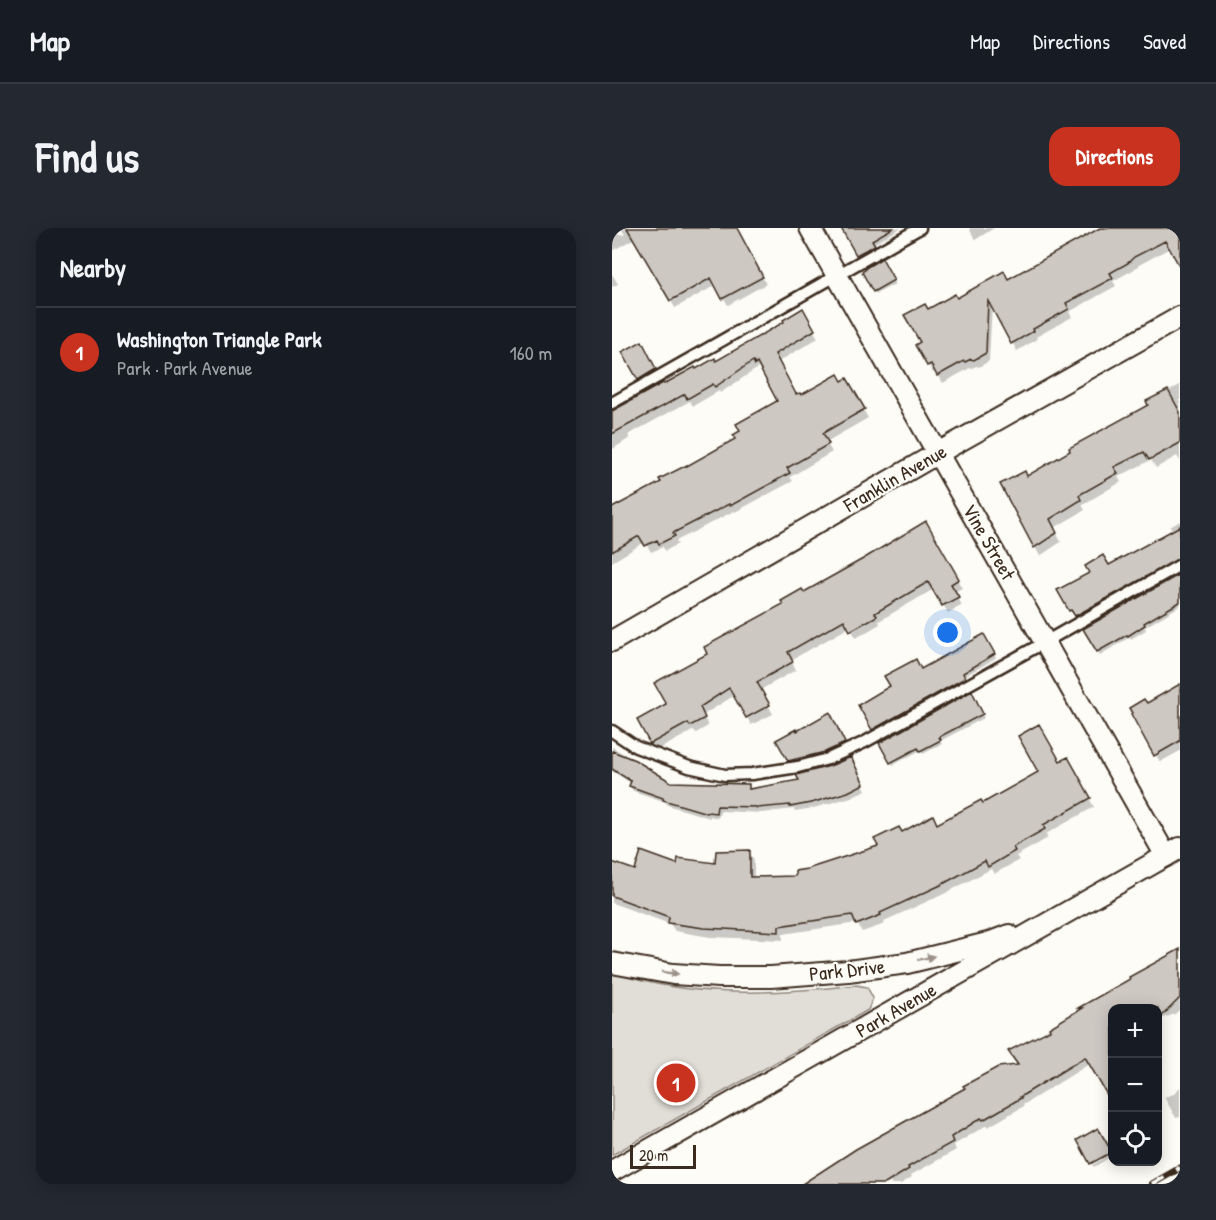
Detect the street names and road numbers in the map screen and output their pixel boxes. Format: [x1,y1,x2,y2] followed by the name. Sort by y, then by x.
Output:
[838,437,951,518] street label: Franklin Avenue
[957,499,1023,586] street label: Vine Street
[808,952,886,987] street label: Park Drive
[851,976,941,1043] street label: Park Avenue

